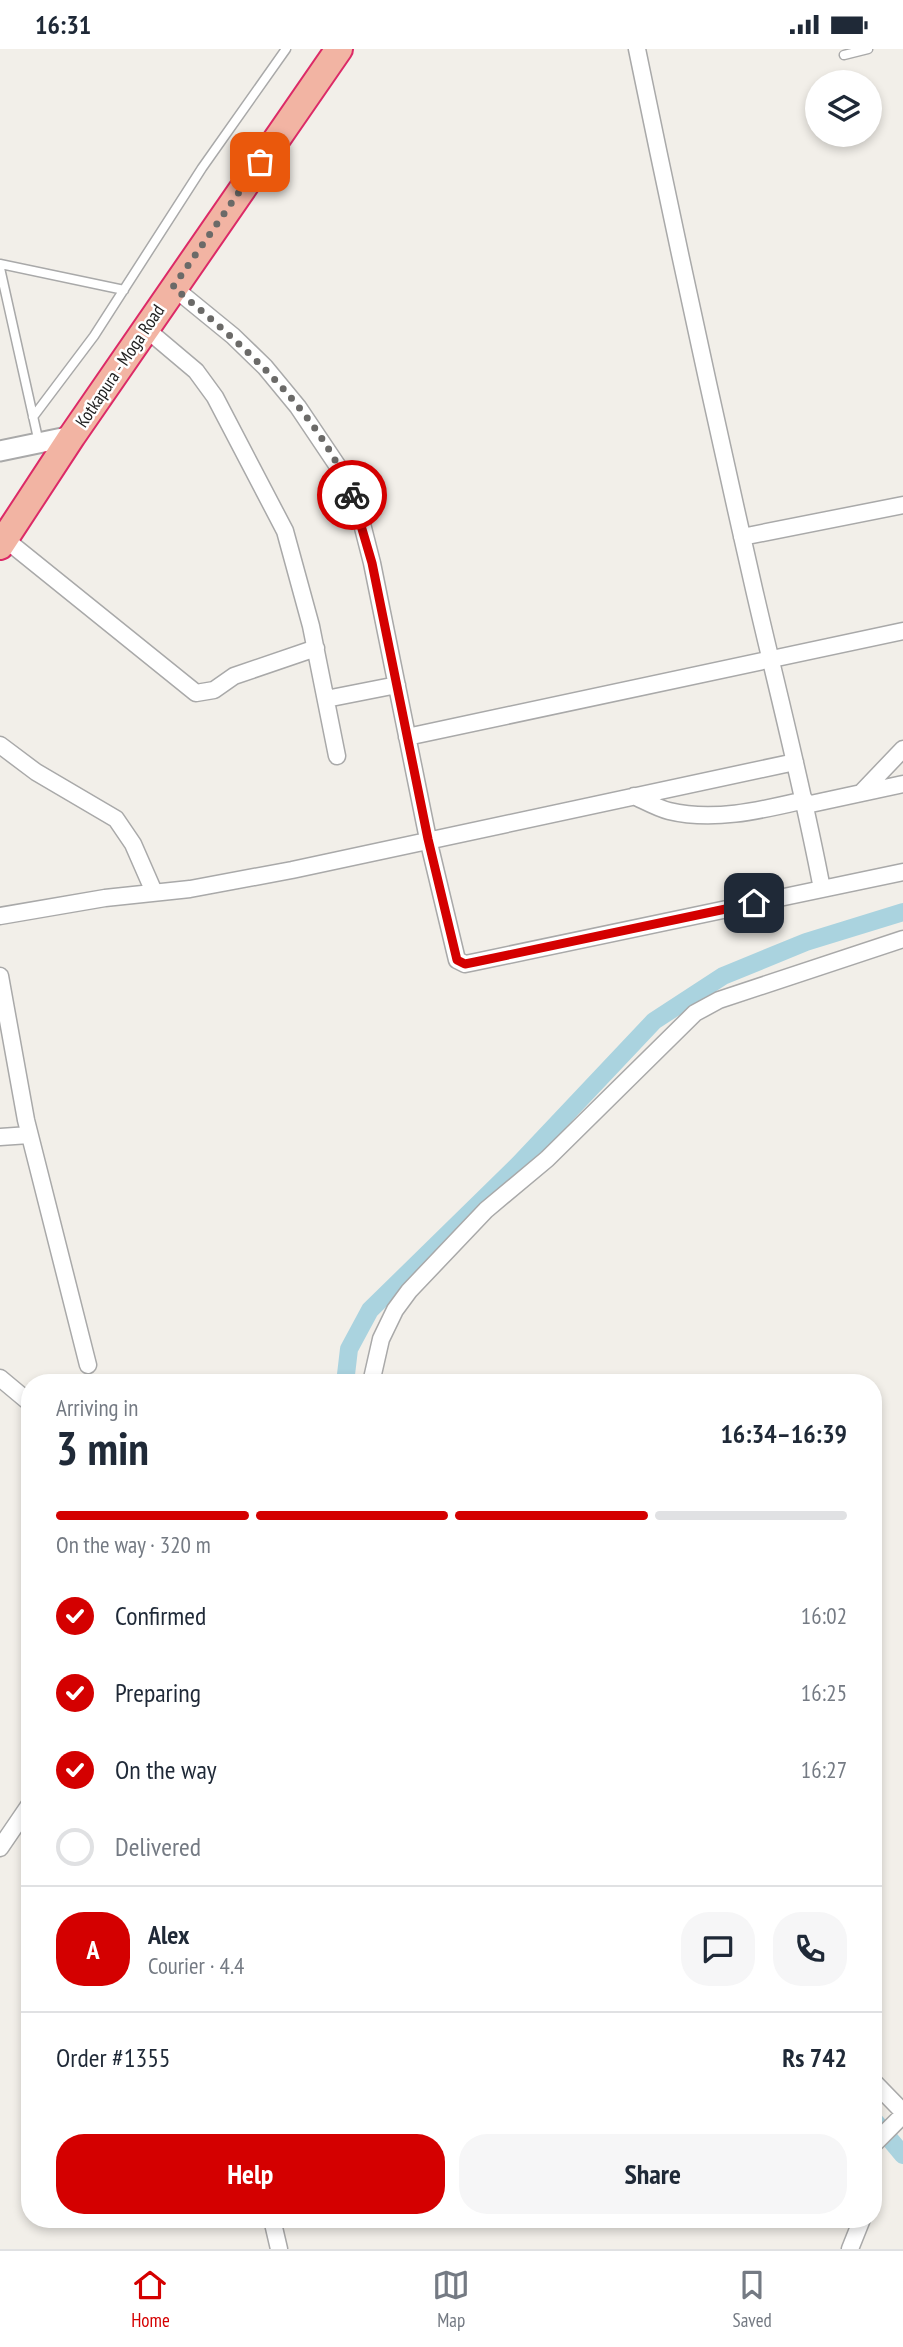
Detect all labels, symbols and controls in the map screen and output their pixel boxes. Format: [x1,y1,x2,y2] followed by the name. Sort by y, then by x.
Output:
[35,8,91,41] text: 16:31
[805,70,882,147] map controls
[805,70,882,147] button: layers
[230,132,290,192] pin
[241,143,279,181] icon: bag
[70,300,169,431] street label: Kotkapura - Moga Road
[317,460,387,530] courier
[333,476,371,514] icon: bike
[724,873,784,933] pin
[735,884,773,922] icon: home
[56,1393,138,1422] text: Arriving in
[720,1417,847,1450] text: 16:34–16:39
[56,1418,149,1478] text: 3 min
[56,1530,211,1559] text: On the way · 320 m
[56,1597,94,1635] icon: check
[115,1599,206,1632] text: Confirmed
[801,1601,847,1630] text: 16:02
[56,1674,94,1712] icon: check
[115,1676,201,1709] text: Preparing
[801,1678,847,1707] text: 16:25
[56,1751,94,1789] icon: check
[115,1753,217,1786] text: On the way
[801,1755,847,1784] text: 16:27
[115,1830,201,1863] text: Delivered
[681,1912,755,1986] button: chat
[773,1912,847,1986] button: phone
[148,1918,189,1951] text: Alex
[86,1933,100,1966] text: A
[148,1951,244,1980] text: Courier · 4.4
[56,2041,171,2074] text: Order #1355
[782,2041,847,2074] text: Rs 742
[56,2134,445,2214] button: Help
[459,2134,847,2214] button: Share
[131,2266,170,2332] tab: Home
[432,2266,470,2332] tab: Map
[733,2266,772,2332] tab: Saved

